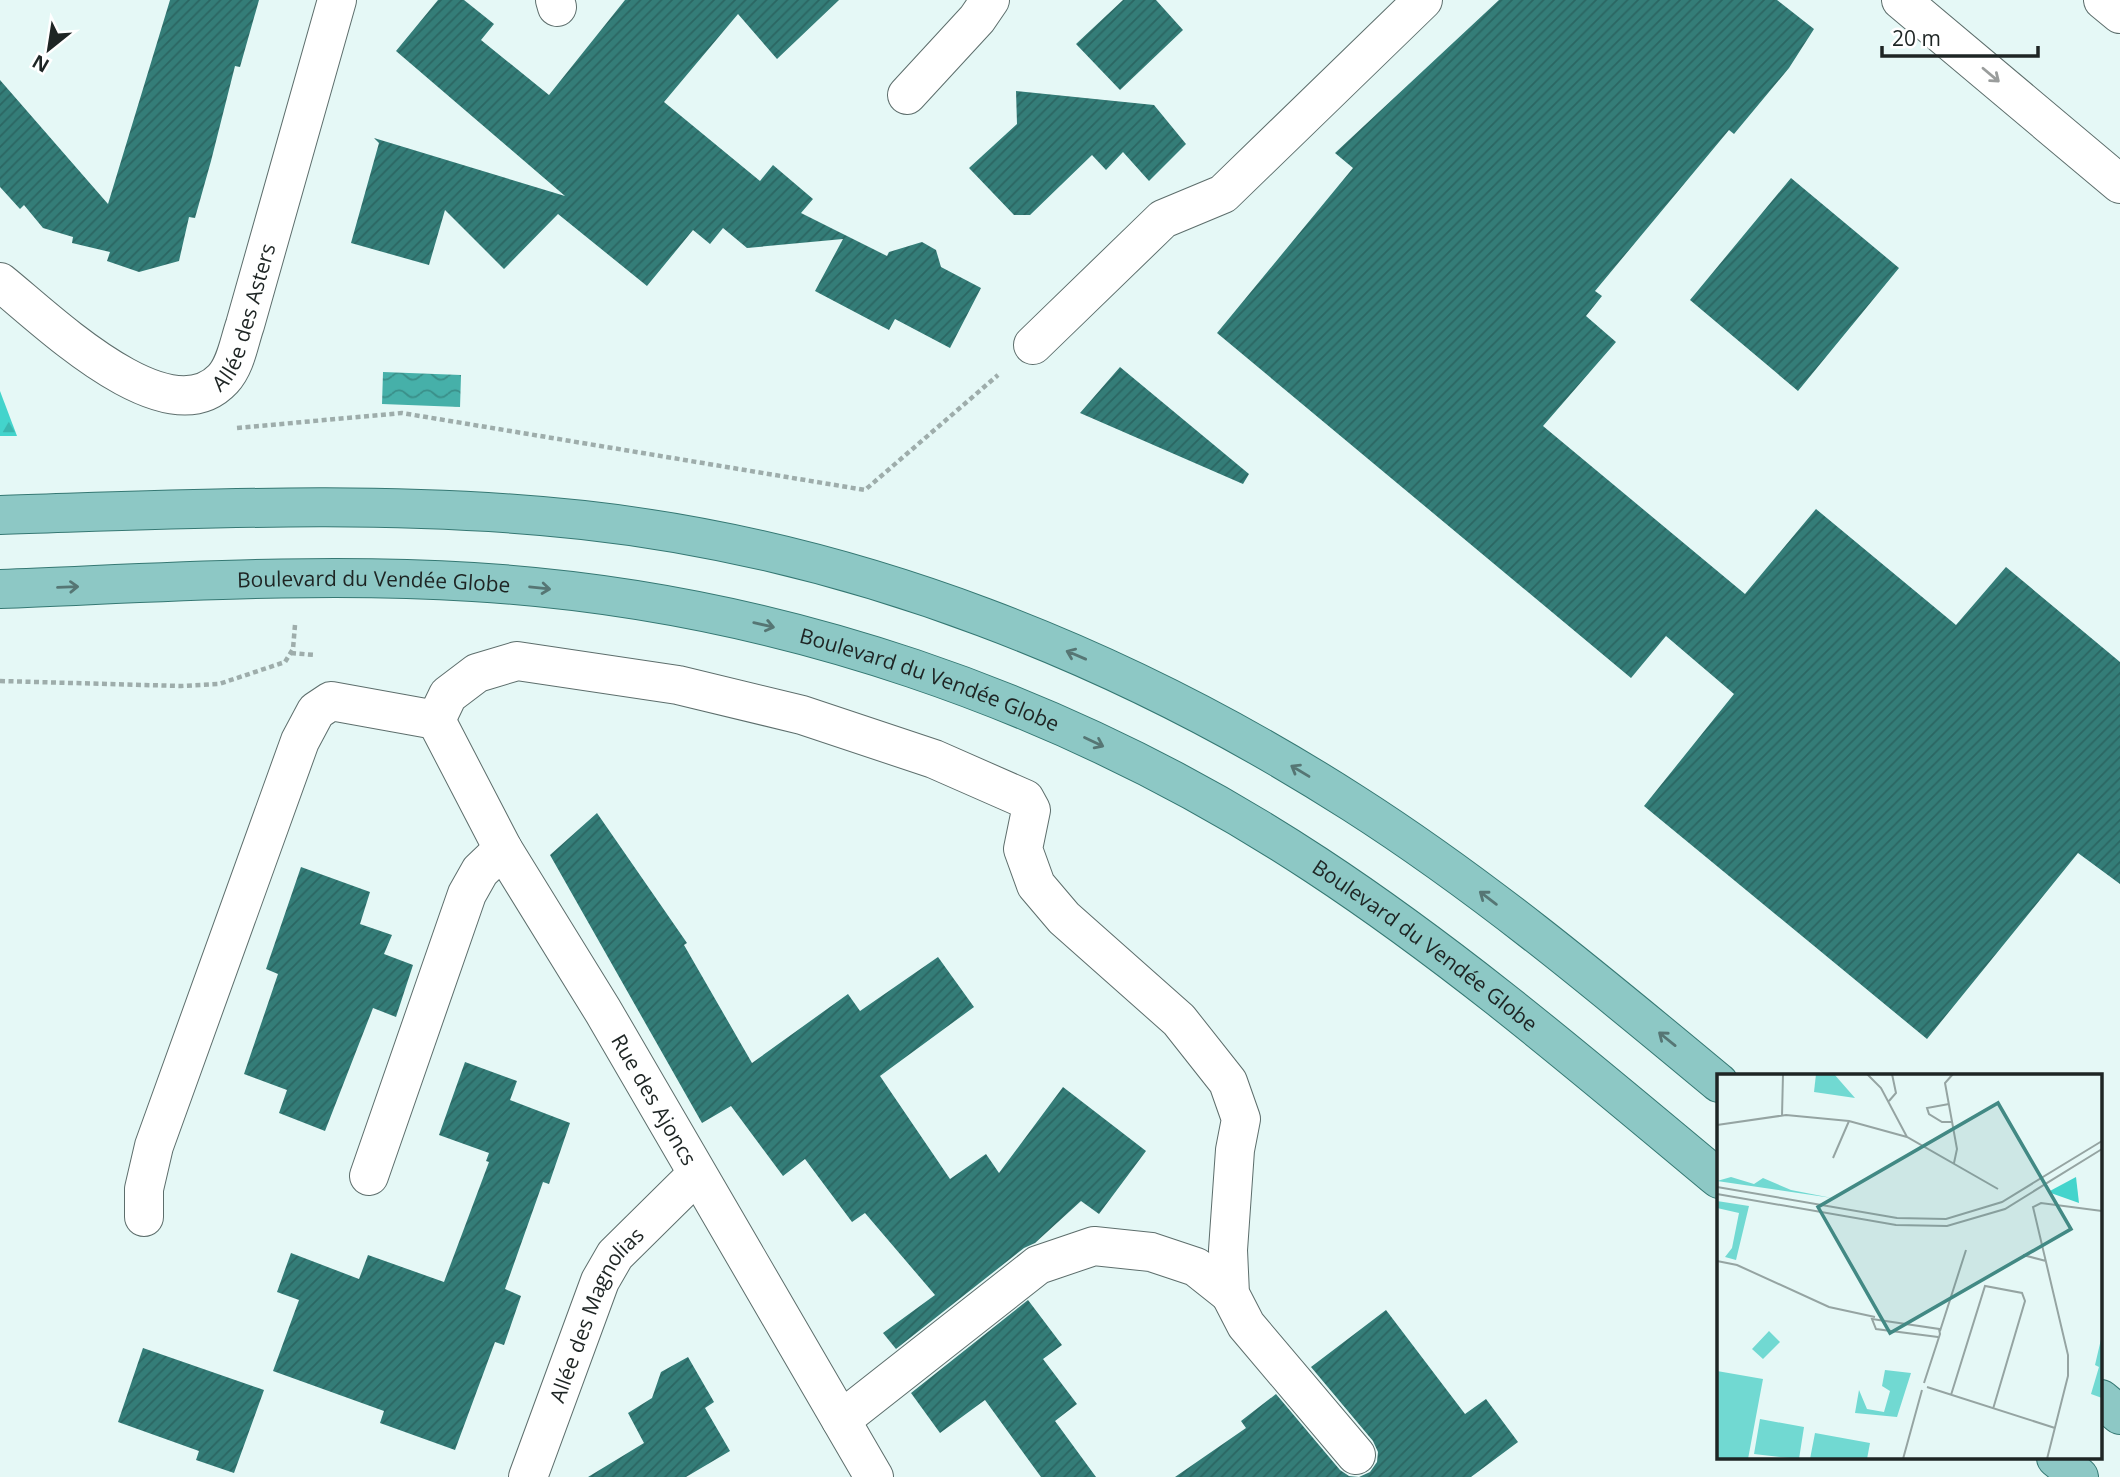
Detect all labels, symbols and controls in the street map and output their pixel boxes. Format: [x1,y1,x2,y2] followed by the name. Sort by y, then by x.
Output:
[14,14,84,84] north arrow
[1882,14,2038,58] scale bar
[1892,24,1941,52] text: 20 m
[27,49,54,79] text: N
[1981,68,1999,83] one-way arrow
[205,240,281,397] street label: Allée des Asters
[237,564,512,599] street label: Boulevard du Vendée Globe
[56,580,79,593] one-way arrow
[528,582,551,595] one-way arrow
[752,619,775,633] one-way arrow
[797,621,1064,738] street label: Boulevard du Vendée Globe
[1066,648,1088,661] one-way arrow
[1083,736,1104,749] one-way arrow
[1291,763,1311,777] one-way arrow
[1307,853,1544,1038] street label: Boulevard du Vendée Globe
[1479,891,1498,906] one-way arrow
[605,1029,704,1170] street label: Rue des Ajoncs
[1658,1032,1676,1047] one-way arrow
[1717,1074,2102,1460] inset map
[543,1221,649,1406] street label: Allée des Magnolias

